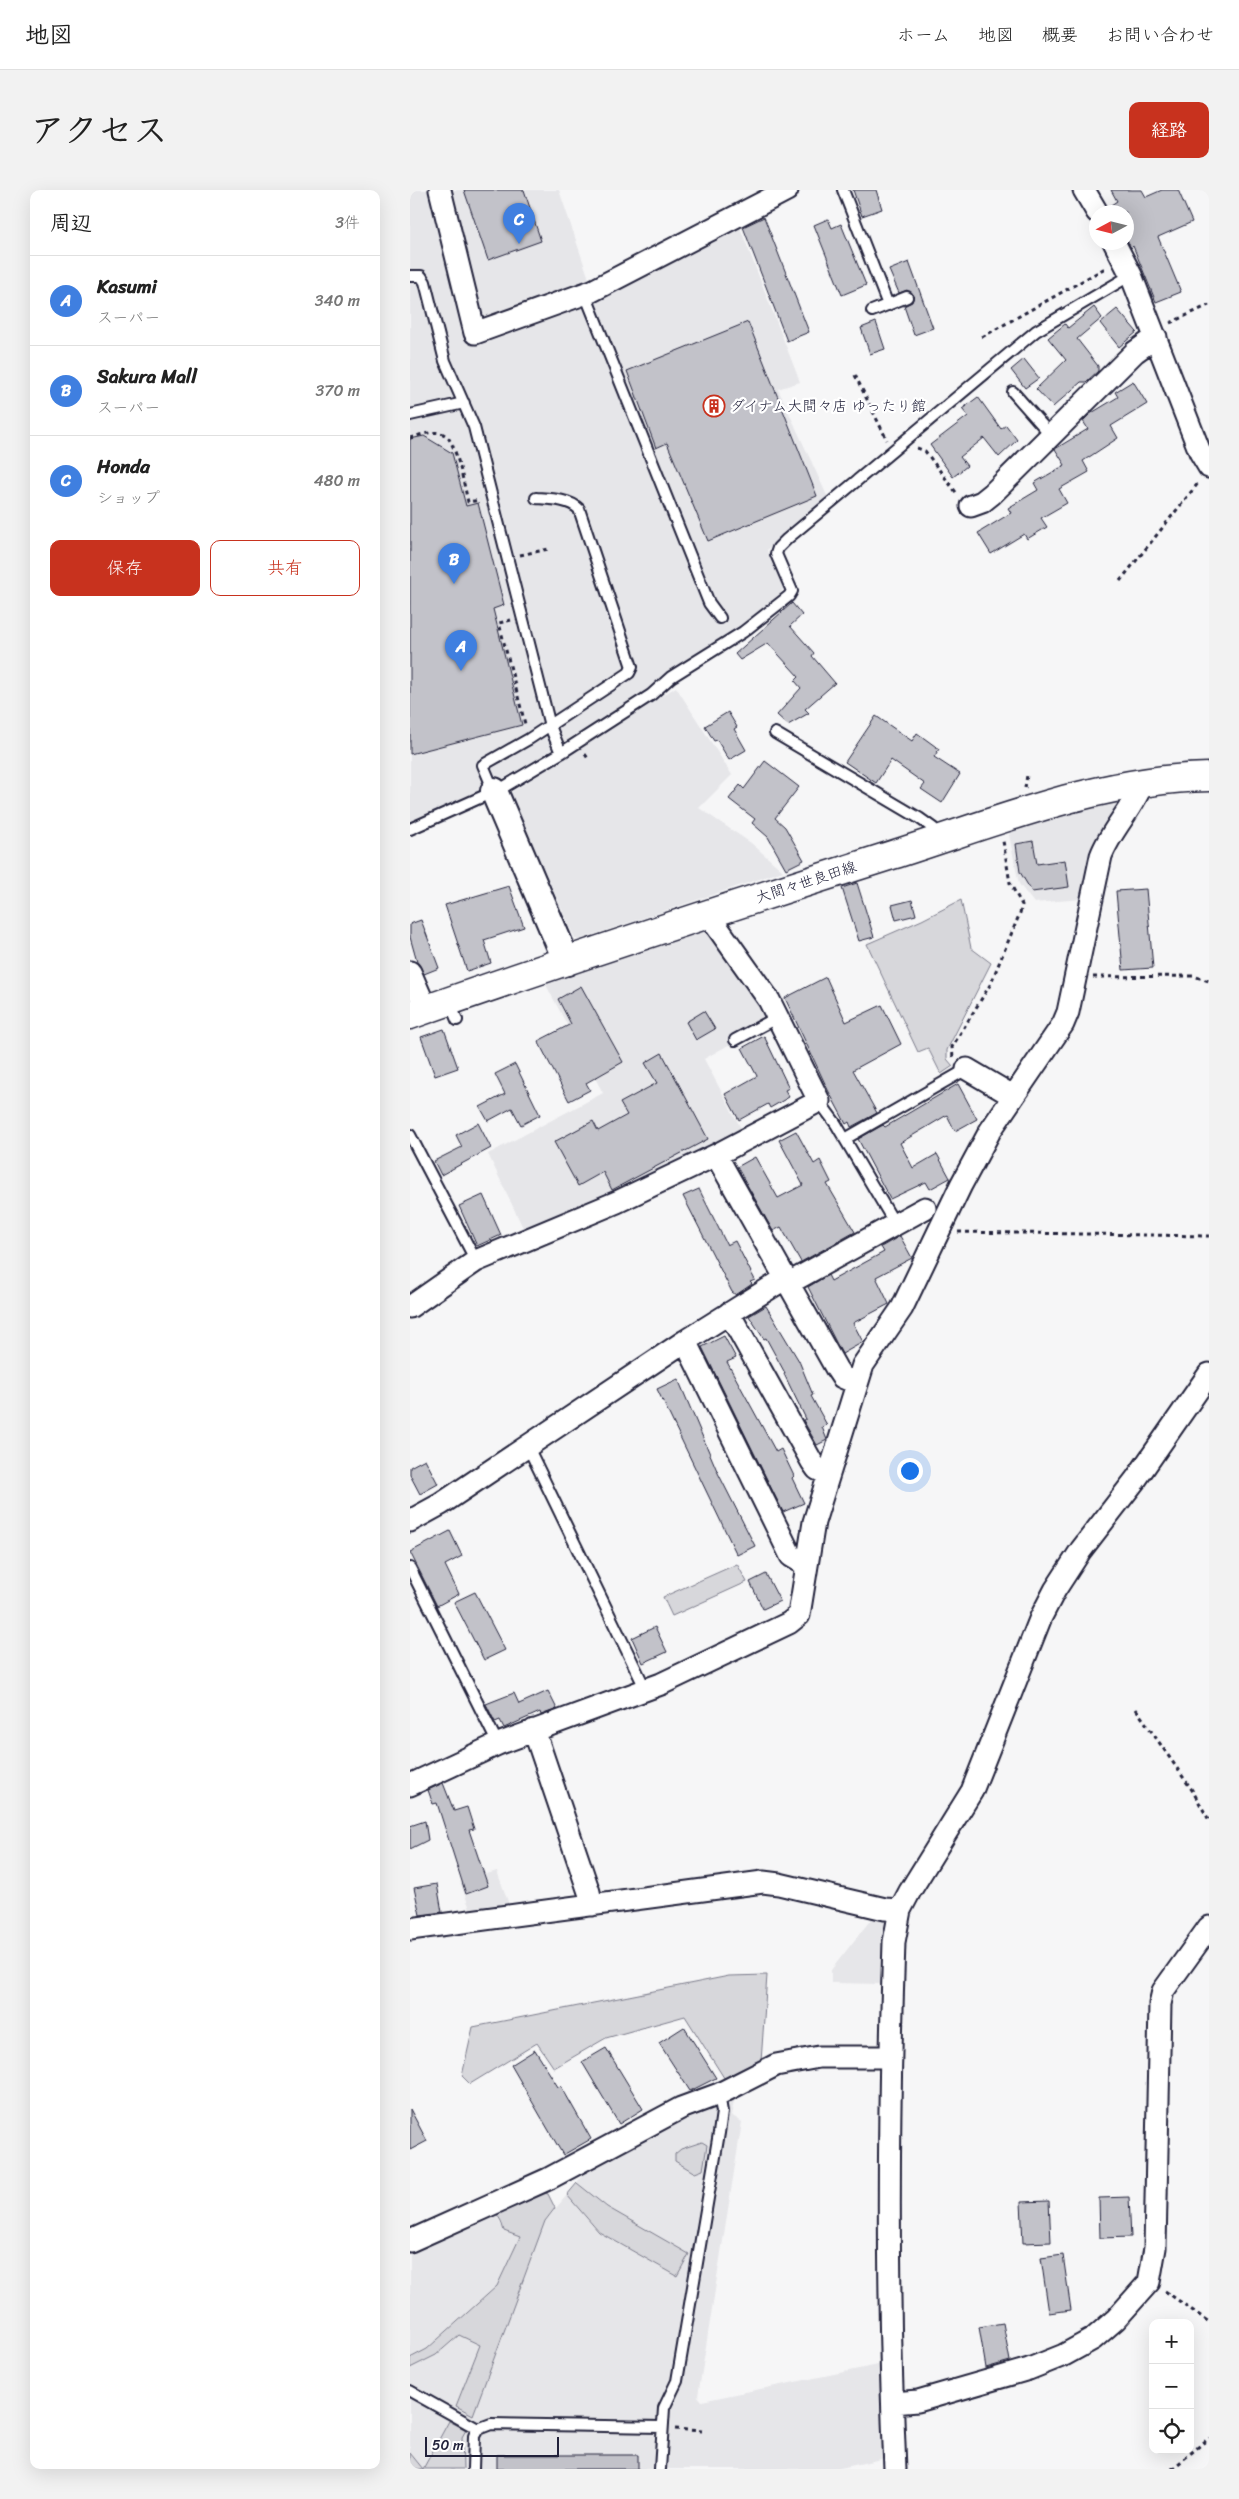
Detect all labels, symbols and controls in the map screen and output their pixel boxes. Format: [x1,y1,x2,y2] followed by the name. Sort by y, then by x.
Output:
[25,14,73,56] text: 地図
[897,19,950,51] text: ホーム
[978,19,1014,51] text: 地図
[1042,19,1078,51] text: 概要
[1106,19,1214,51] text: お問い合わせ
[30,99,168,161] text: アクセス
[1129,102,1209,158] button: 経路
[503,203,535,244] pin: C
[50,204,92,242] text: 周辺
[1089,205,1134,250] north arrow
[335,208,360,237] text: 3件
[97,270,157,303] text: Kasumi
[61,286,71,315] text: A
[315,286,360,315] text: 340 m
[97,303,160,332] text: スーパー
[97,360,197,393] text: Sakura Mall
[61,376,71,405] text: B
[316,376,360,405] text: 370 m
[97,393,160,422] text: スーパー
[730,393,926,419] place label: ダイナム大間々店 ゆったり館
[702,394,726,418] building icon: ダイナム大間々店 ゆったり館
[97,450,150,483] text: Honda
[61,466,71,495] text: C
[314,466,360,495] text: 480 m
[97,483,160,512] text: ショップ
[50,540,200,596] button: 保存
[210,540,360,596] button: 共有
[438,543,470,584] pin: B
[445,630,477,671] pin: A
[752,853,860,911] street label: 大間々世良田線
[897,1458,923,1484] your location
[1149,2319,1194,2454] map controls
[1149,2319,1194,2364] button: +
[1149,2364,1194,2409] button: −
[1149,2409,1194,2454] button: locate
[432,2433,464,2458] text: 50 m
[425,2434,559,2457] scale bar

